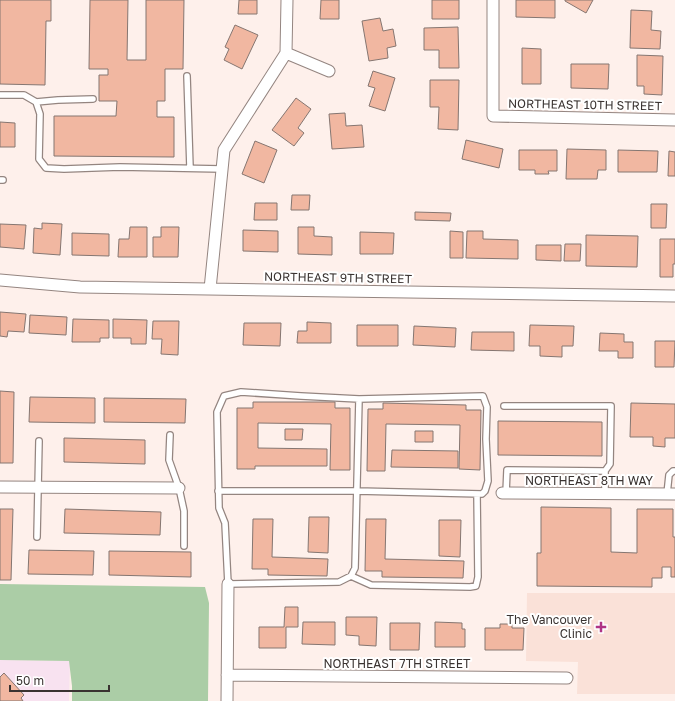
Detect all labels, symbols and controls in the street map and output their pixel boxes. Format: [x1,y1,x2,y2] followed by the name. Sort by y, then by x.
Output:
[508,96,663,113] street label: NORTHEAST 10TH STREET
[264,269,413,286] street label: NORTHEAST 9TH STREET
[525,473,653,488] street label: NORTHEAST 8TH WAY
[507,612,592,641] place label: The Vancouver Clinic
[595,621,607,633] marker: The Vancouver Clinic
[323,656,471,671] street label: NORTHEAST 7TH STREET
[10,667,109,693] scale bar
[16,673,44,688] text: 50 m

